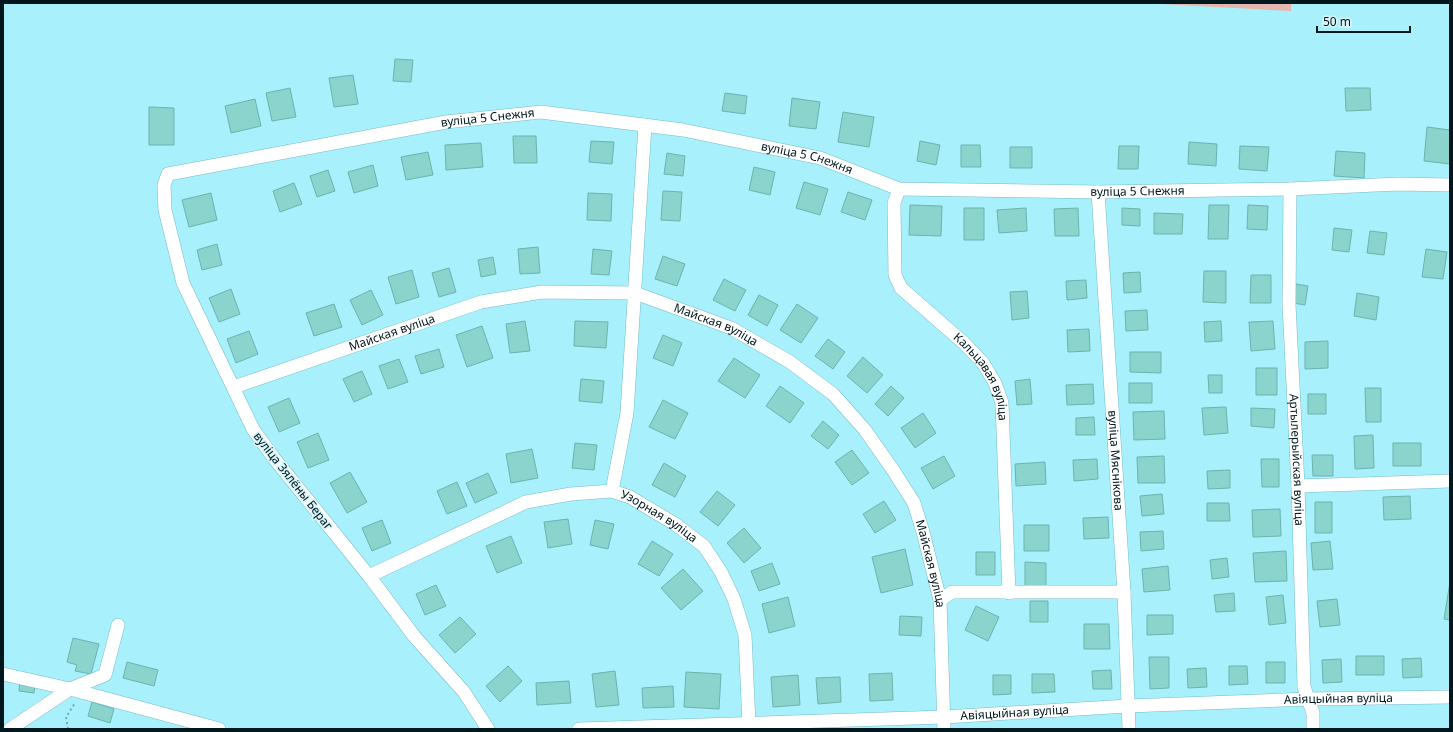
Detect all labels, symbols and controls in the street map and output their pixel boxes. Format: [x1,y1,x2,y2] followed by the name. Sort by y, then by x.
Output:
[1317,8,1410,34] scale bar
[1323,13,1351,30] text: 50 m
[439,104,535,131] street label: вуліца 5 Снежня
[760,137,855,178] street label: вуліца 5 Снежня
[1090,182,1185,200] street label: вуліца 5 Снежня
[672,299,761,350] street label: Майская вуліца
[346,309,437,355] street label: Майская вуліца
[950,329,1012,421] street label: Кальцавая вуліца
[1285,393,1308,526] street label: Артылерыйская вуліца
[1104,410,1128,511] street label: вуліца Мяснікова
[250,428,337,533] street label: вуліца Зялёны Бераг
[619,486,701,546] street label: Узорная вуліца
[912,517,949,608] street label: Майская вуліца
[1284,689,1393,708] street label: Авіяцыйная вуліца
[960,701,1070,724] street label: Авіяцыйная вуліца

